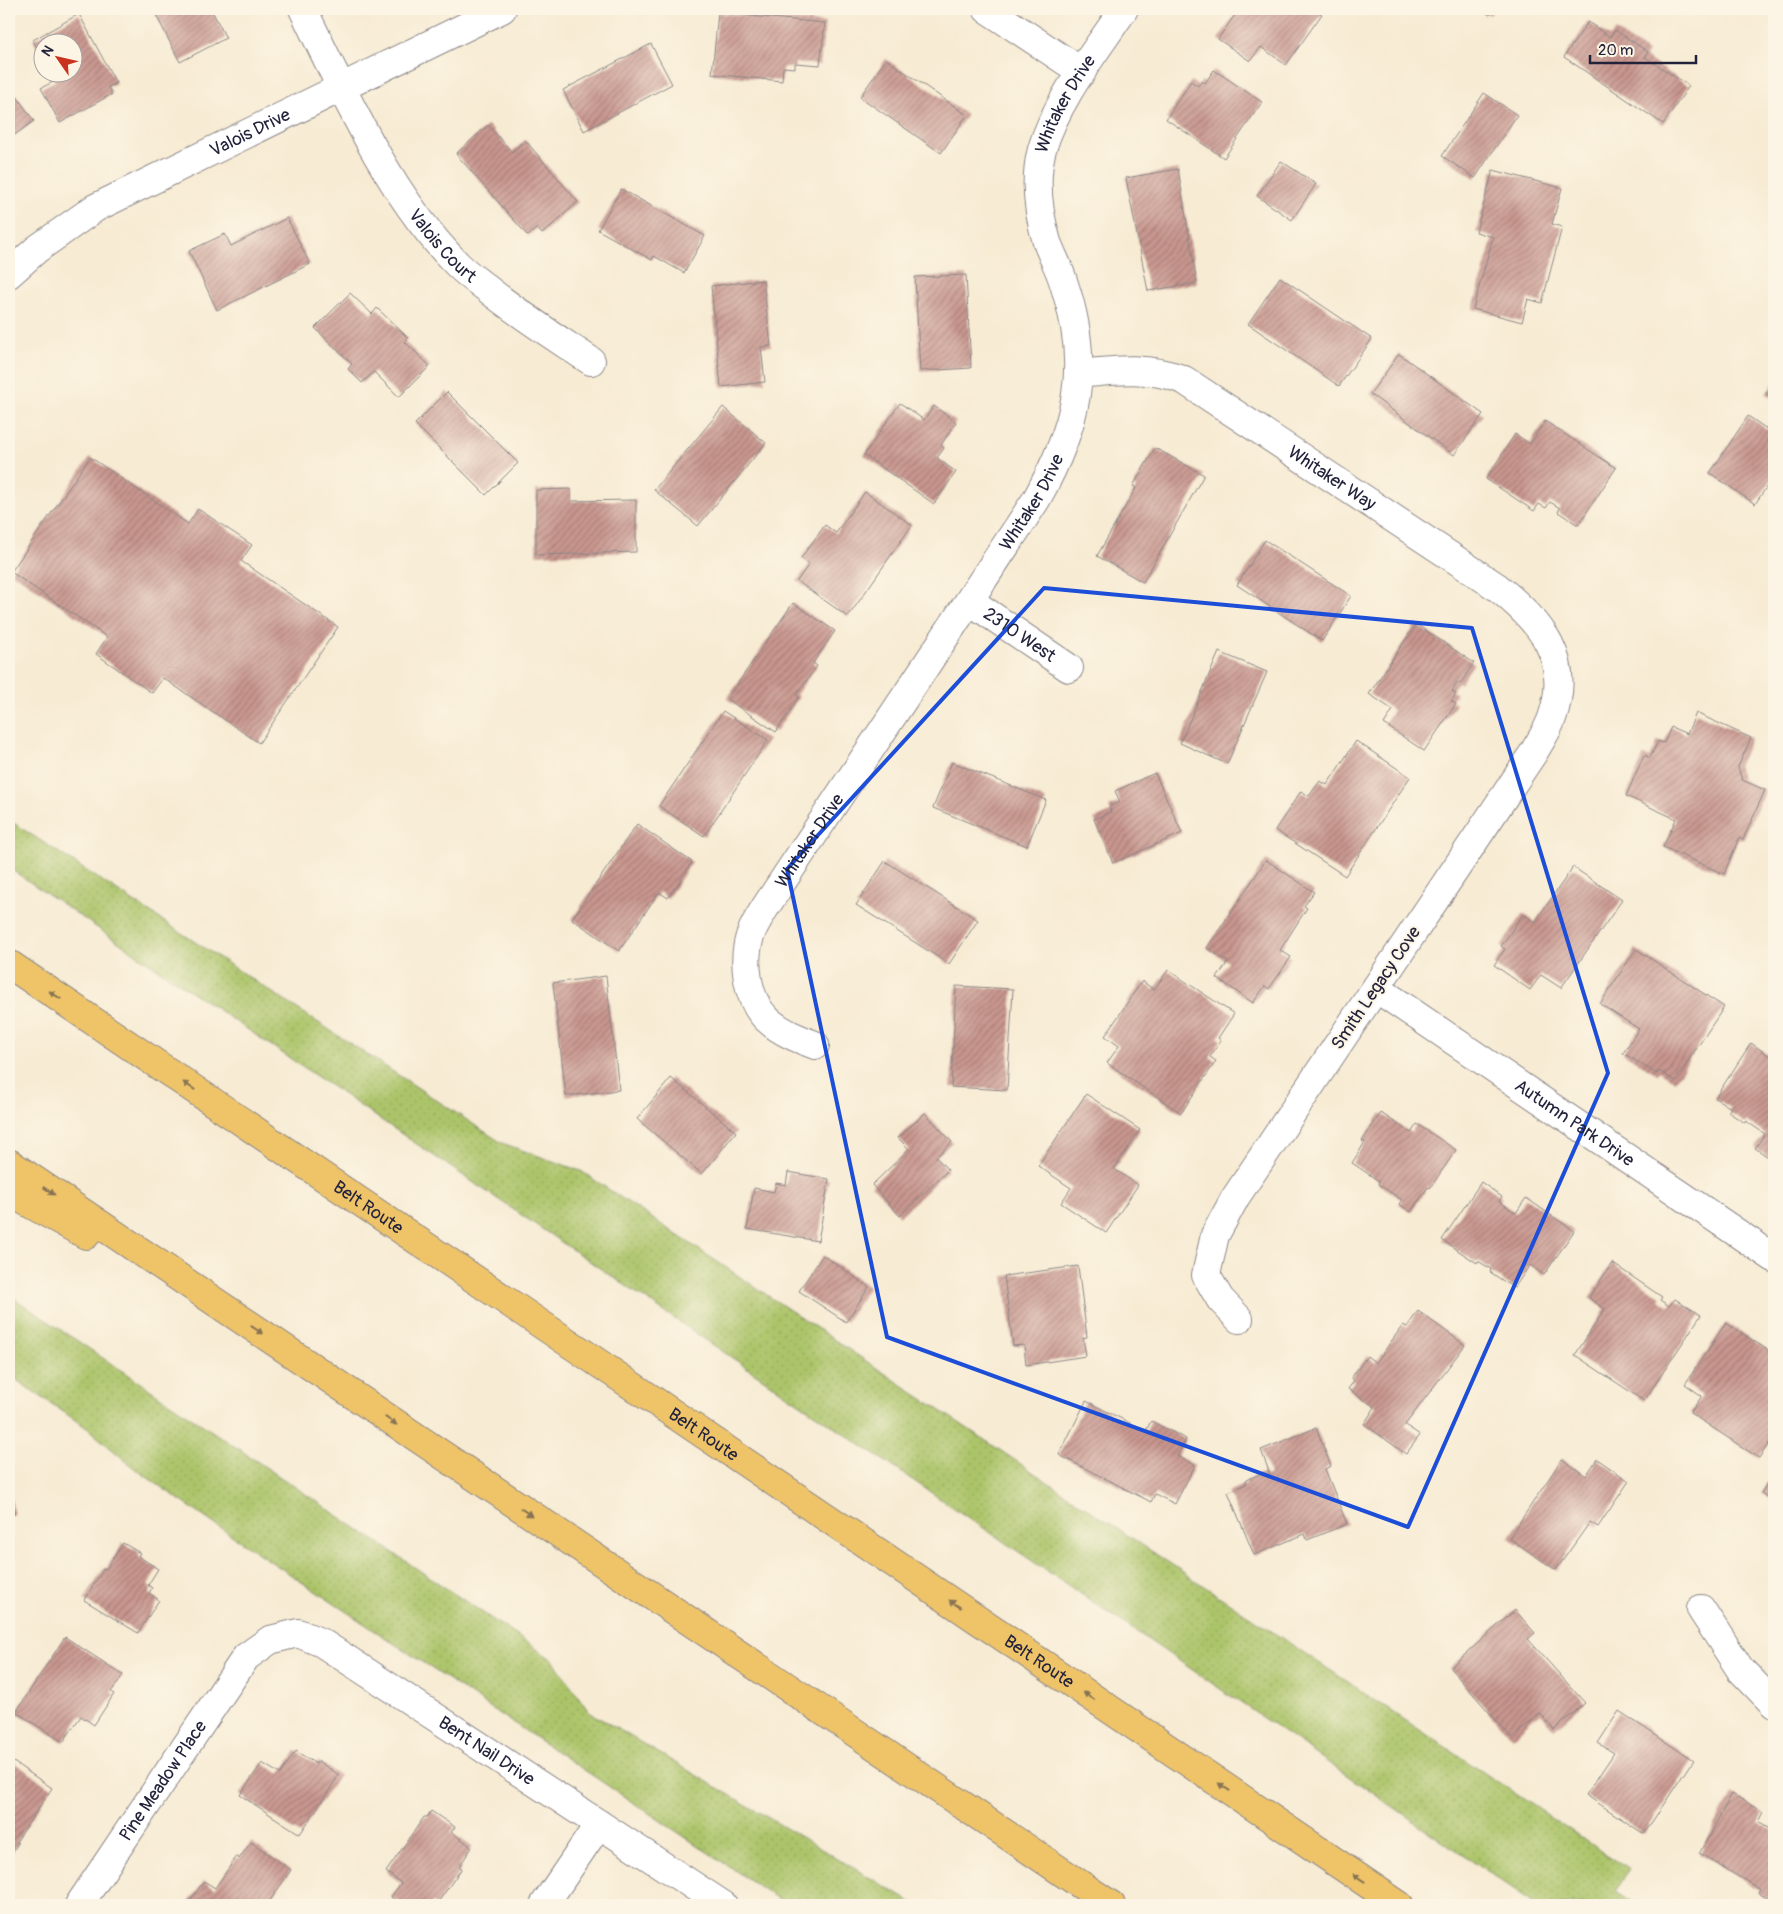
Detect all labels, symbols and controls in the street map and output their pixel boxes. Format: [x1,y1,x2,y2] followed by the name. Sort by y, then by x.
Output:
[32,32,82,82] north arrow
[1590,32,1697,64] scale bar
[1598,41,1633,60] text: 20 m
[38,42,57,60] text: N
[1030,50,1101,156] street label: Whitaker Drive
[206,103,294,162] street label: Valois Drive
[404,204,482,288] street label: Valois Court
[1284,441,1381,516] street label: Whitaker Way
[994,450,1069,555] street label: Whitaker Drive
[979,602,1061,668] street label: 2310 West
[770,789,849,892] street label: Whitaker Drive
[1326,922,1426,1054] street label: Smith Legacy Cove
[48,990,61,1000] one-way arrow
[1510,1074,1639,1172] street label: Autumn Park Drive
[183,1081,196,1090] one-way arrow
[329,1175,408,1239] street label: Belt Route
[42,1186,56,1196] one-way arrow
[250,1325,263,1335] one-way arrow
[664,1402,743,1466] street label: Belt Route
[385,1416,398,1426] one-way arrow
[520,1507,533,1517] one-way arrow
[948,1599,962,1609] one-way arrow
[1000,1629,1079,1693] street label: Belt Route
[1083,1691,1096,1700] one-way arrow
[434,1711,539,1790] street label: Bent Nail Drive
[114,1716,212,1845] street label: Pine Meadow Place
[1217,1782,1231,1792] one-way arrow
[1352,1873,1365,1883] one-way arrow

